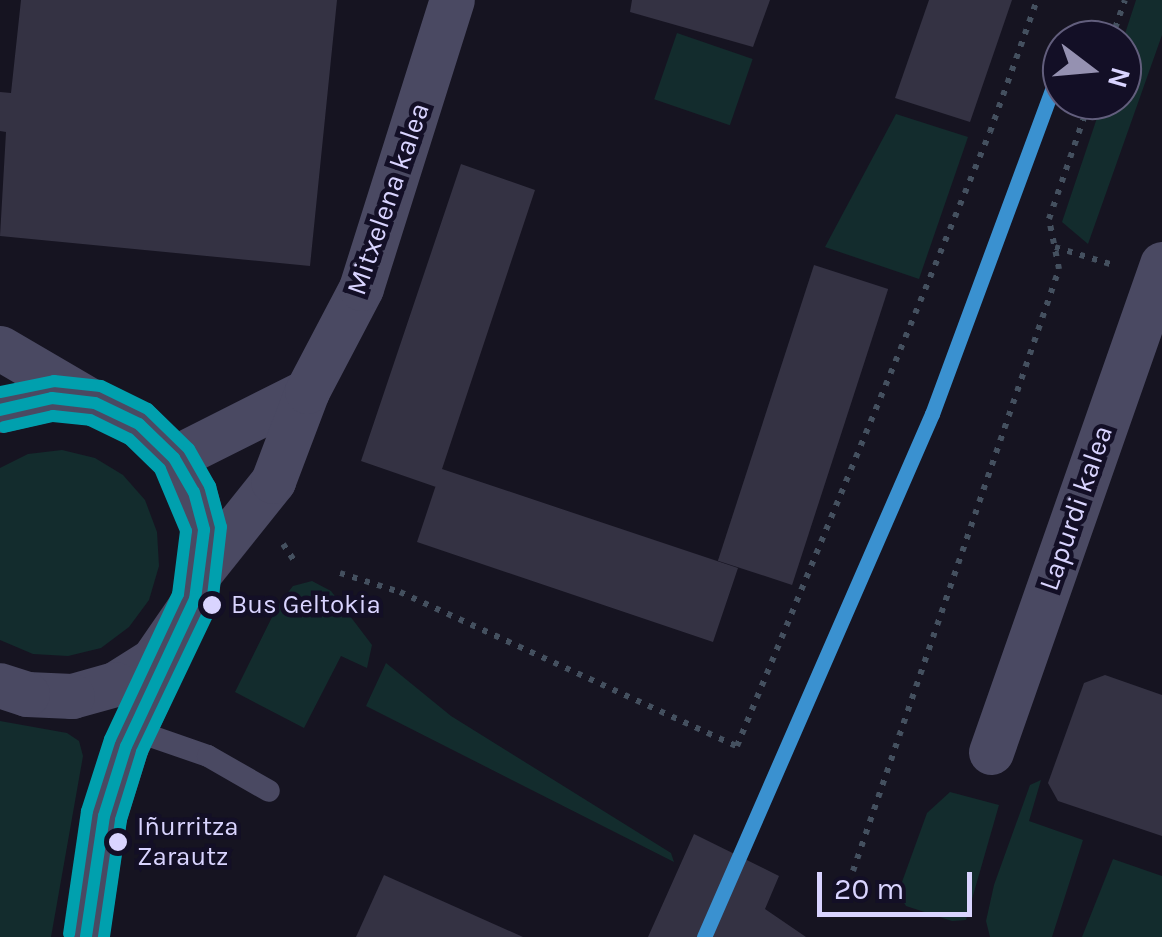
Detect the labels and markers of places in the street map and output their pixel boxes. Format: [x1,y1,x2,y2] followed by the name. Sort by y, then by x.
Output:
[231,589,381,621] place label: Bus Geltokia
[202,595,222,615] marker: Bus Geltokia
[137,811,239,872] place label: Iñurritza Zarautz
[108,832,128,852] marker: Iñurritza Zarautz

